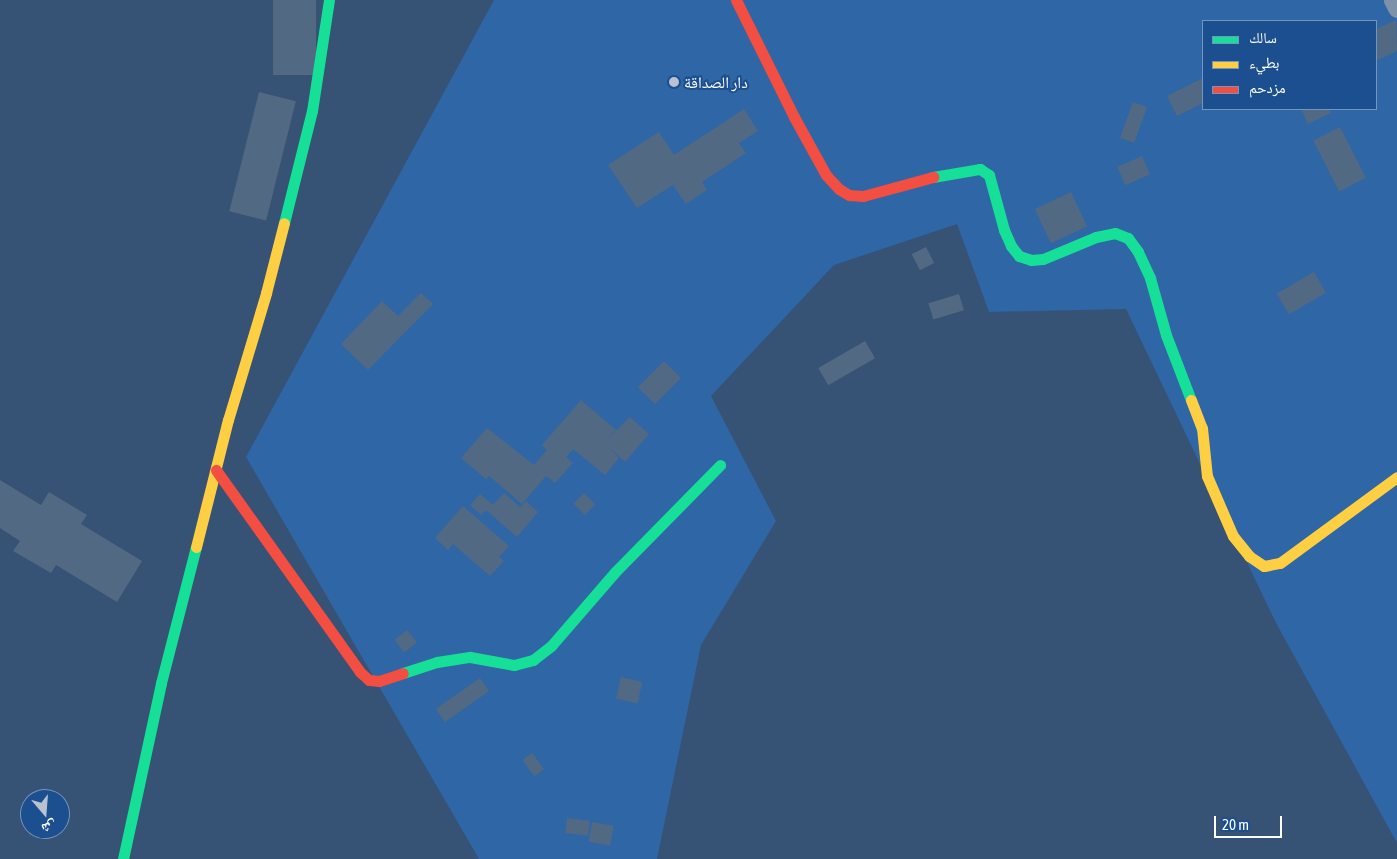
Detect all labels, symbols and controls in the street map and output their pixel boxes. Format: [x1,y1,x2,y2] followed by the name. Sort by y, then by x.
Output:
[1202,20,1377,110] legend
[1249,29,1277,46] text: سالك
[1249,54,1279,71] text: بطيء
[684,72,748,92] place label: دار الصداقة
[668,76,680,88] marker: دار الصداقة
[1249,79,1286,96] text: مزدحم
[20,789,70,839] north arrow
[1217,806,1284,838] scale bar
[1222,816,1249,833] text: 20 m
[40,817,59,837] text: ش

